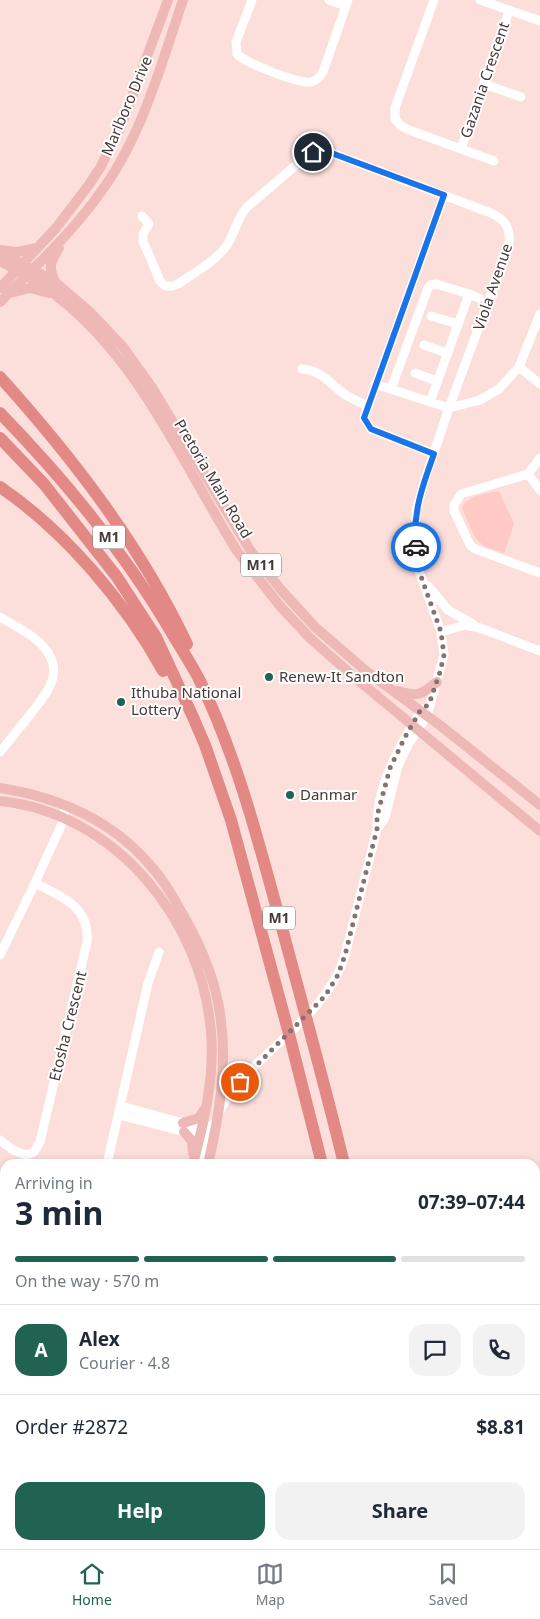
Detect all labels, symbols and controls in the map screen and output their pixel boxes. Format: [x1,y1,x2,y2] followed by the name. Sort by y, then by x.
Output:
[455,18,513,140] street label: Gazania Crescent
[96,53,156,158] street label: Marlboro Drive
[292,131,334,173] pin
[299,138,327,166] icon: home
[468,240,516,333] street label: Viola Avenue
[170,415,257,542] street label: Pretoria Main Road
[391,522,441,572] courier
[93,526,125,548] road number: M1
[402,533,430,561] icon: car
[241,554,281,576] road number: M11
[279,666,404,686] place label: Renew-It Sandton
[263,671,275,683] marker: Renew-It Sandton
[131,682,241,719] place label: Ithuba National Lottery
[115,696,127,708] marker: Ithuba National Lottery
[300,784,357,804] place label: Danmar
[284,789,296,801] marker: Danmar
[263,906,295,930] road number: M1
[44,968,91,1083] street label: Etosha Crescent
[219,1061,261,1103] pin
[226,1068,254,1096] icon: bag
[15,1172,93,1194] text: Arriving in
[418,1189,525,1215] text: 07:39–07:44
[15,1191,103,1234] text: 3 min
[15,1270,159,1292] text: On the way · 570 m
[409,1324,461,1376] button: chat
[473,1324,525,1376] button: phone
[79,1326,120,1352] text: Alex
[34,1337,48,1363] text: A
[79,1352,170,1374] text: Courier · 4.8
[15,1414,128,1440] text: Order #2872
[476,1414,525,1440] text: $8.81
[15,1482,265,1540] button: Help
[275,1482,525,1540] button: Share
[72,1560,112,1609] tab: Home
[256,1560,285,1609] tab: Map
[429,1560,468,1609] tab: Saved

